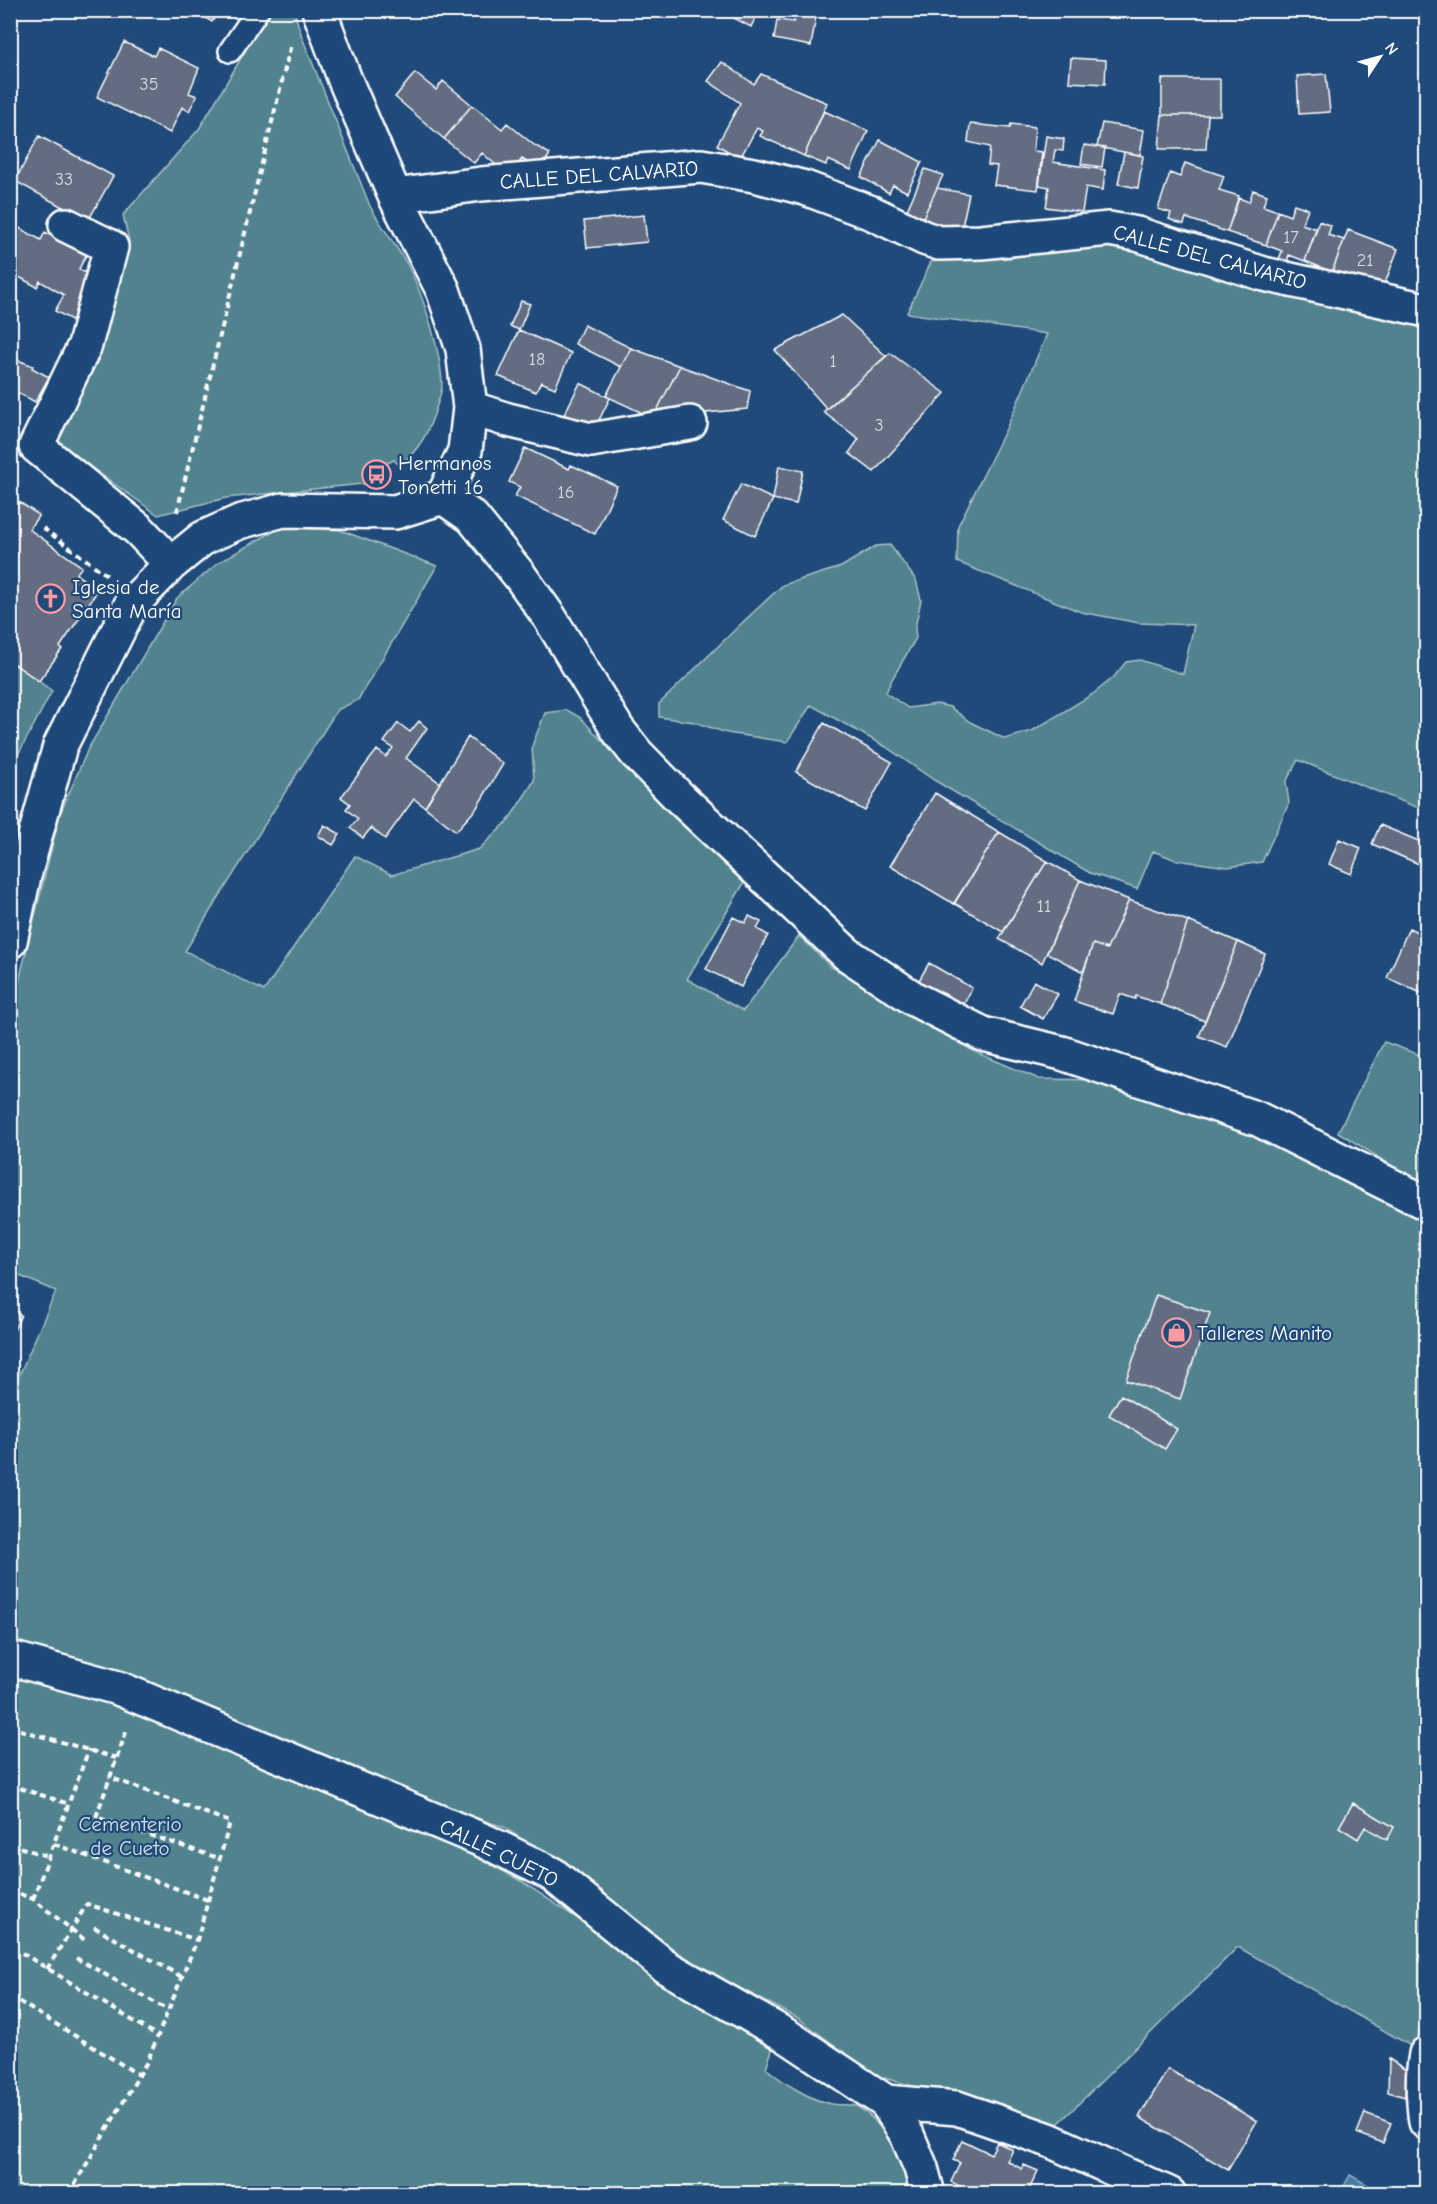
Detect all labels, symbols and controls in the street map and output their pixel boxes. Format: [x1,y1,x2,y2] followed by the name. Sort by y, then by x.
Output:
[1350,27,1410,87] north arrow
[1381,39,1402,58] text: N
[140,74,158,95] house number: 35
[499,156,699,194] street label: CALLE DEL CALVARIO
[55,169,73,190] house number: 33
[1111,220,1309,294] street label: CALLE DEL CALVARIO
[1283,227,1299,248] house number: 17
[1357,250,1373,271] house number: 21
[529,349,545,370] house number: 18
[829,351,837,372] house number: 1
[874,415,884,436] house number: 3
[398,451,492,499] place label: Hermanos Tonetti 16
[361,459,393,491] bus stop icon: Hermanos Tonetti 16
[558,482,574,503] house number: 16
[72,575,182,623] place label: Iglesia de Santa María
[35,583,67,615] church icon: Iglesia de Santa María
[1037,896,1051,917] house number: 11
[1160,1317,1192,1349] shop icon: Talleres Manito
[1197,1321,1332,1345] place label: Talleres Manito
[78,1812,182,1860] park label: Cementerio de Cueto
[436,1814,562,1892] street label: CALLE CUETO

